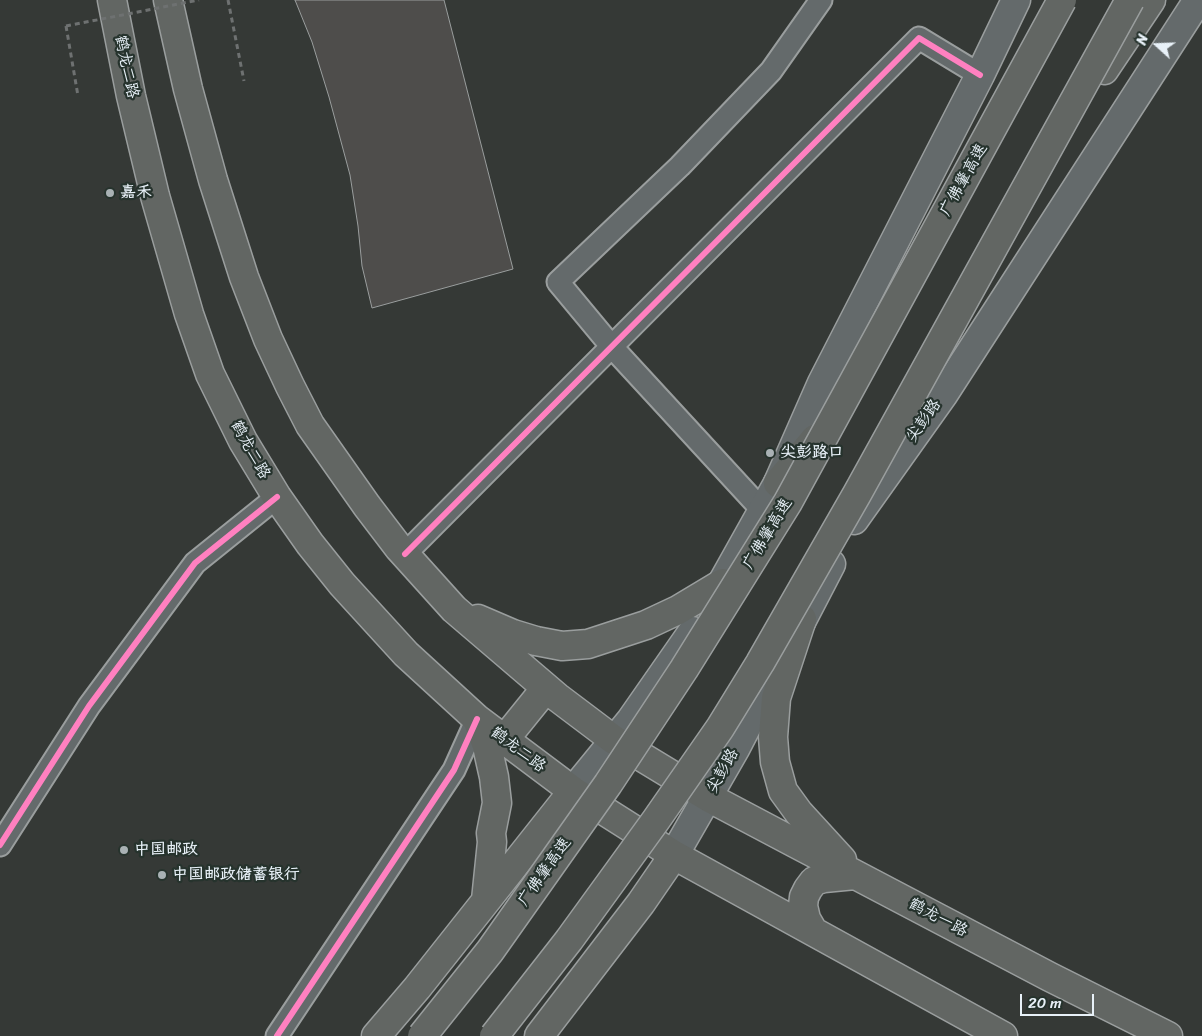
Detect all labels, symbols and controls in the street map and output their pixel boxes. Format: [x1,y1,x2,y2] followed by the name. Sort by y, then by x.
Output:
[1132,20,1182,70] north arrow
[1129,31,1156,49] text: N
[110,34,142,100] street label: 鹤龙二路
[936,140,992,220] street label: 广佛肇高速
[120,183,152,203] place label: 嘉禾
[104,187,116,199] marker: 嘉禾
[902,396,946,446] street label: 尖彭路
[226,417,274,483] street label: 鹤龙二路
[780,443,844,463] place label: 尖彭路口
[764,447,776,459] marker: 尖彭路口
[739,495,797,573] street label: 广佛肇高速
[487,723,549,777] street label: 鹤龙二路
[703,745,743,797] street label: 尖彭路
[514,834,576,910] street label: 广佛肇高速
[134,840,198,860] place label: 中国邮政
[118,844,130,856] marker: 中国邮政
[172,865,300,885] place label: 中国邮政储蓄银行
[156,869,168,881] marker: 中国邮政储蓄银行
[905,895,971,941] street label: 鹤龙一路
[1022,984,1096,1016] scale bar
[1028,990,1062,1016] text: 20 m

